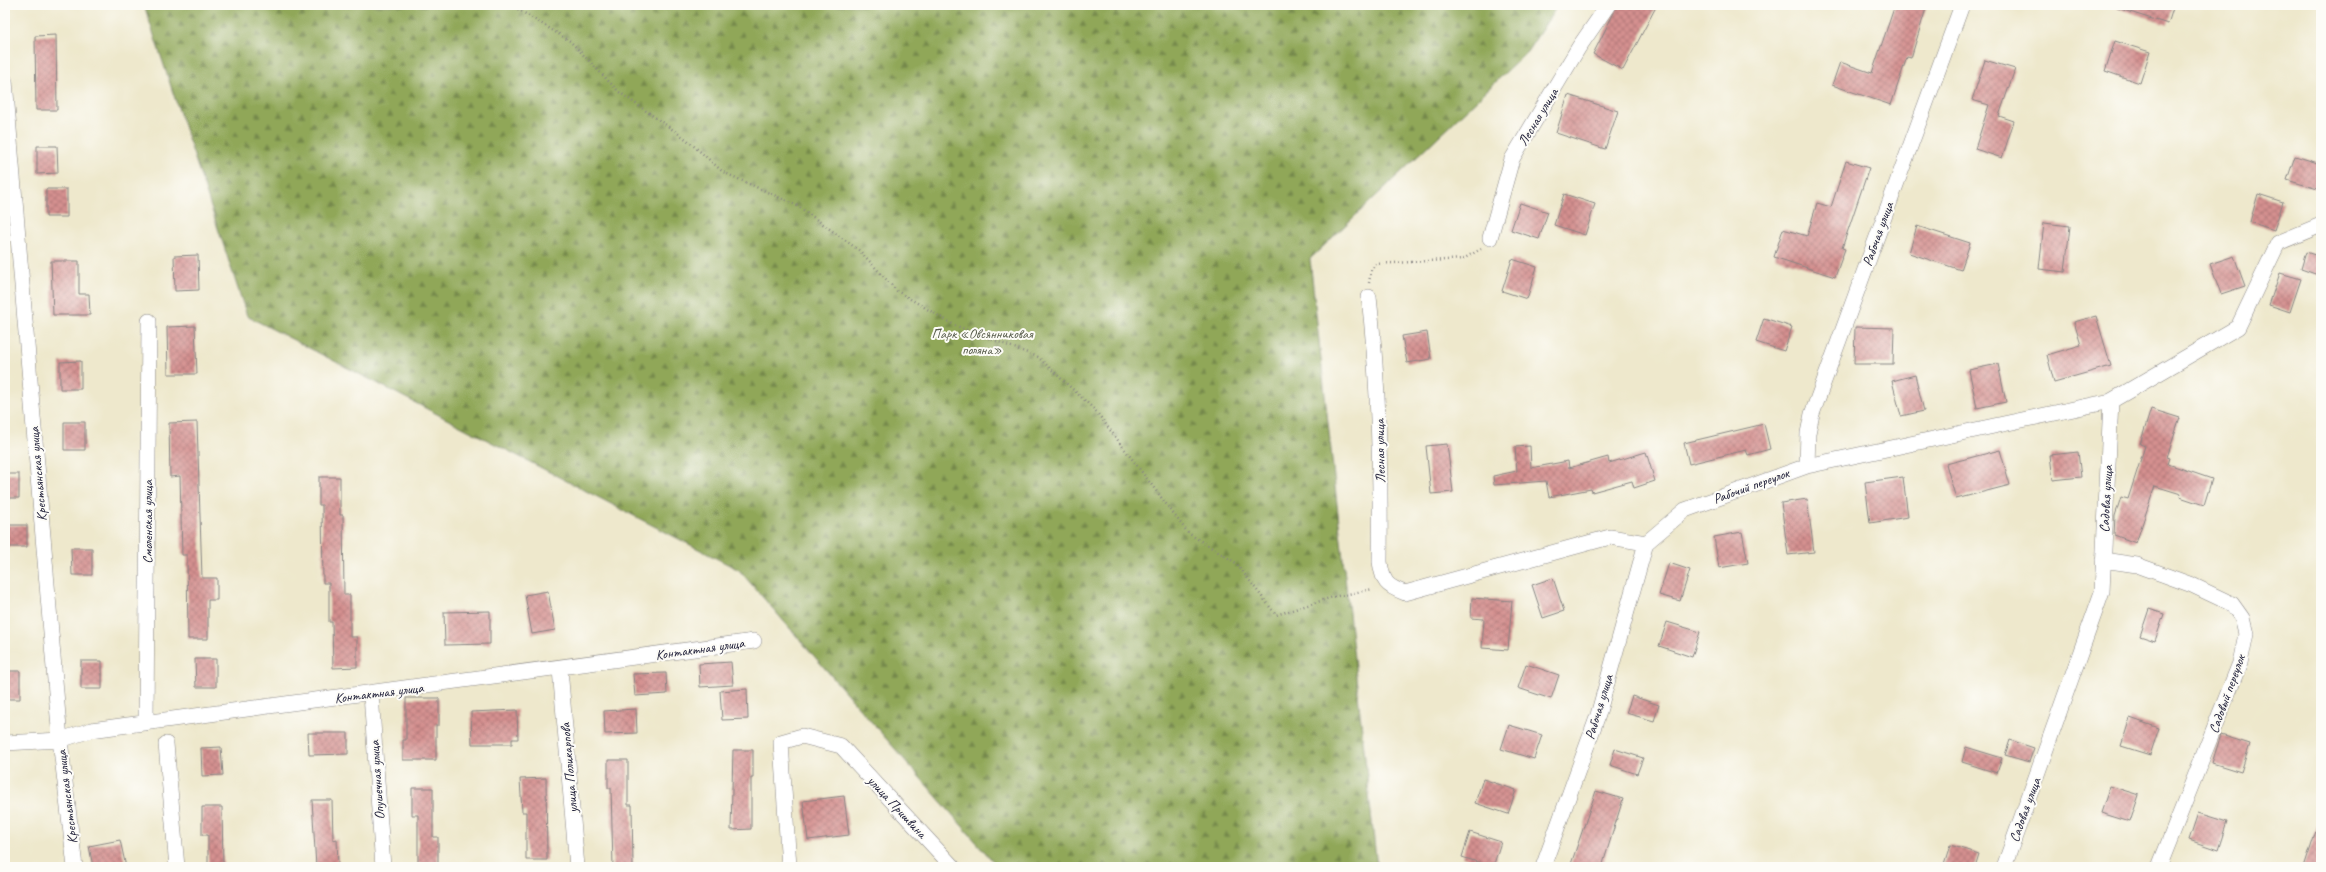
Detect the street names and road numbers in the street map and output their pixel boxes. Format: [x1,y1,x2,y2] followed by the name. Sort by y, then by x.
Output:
[1514,84,1562,149] street label: Лесная улица
[1859,199,1898,268] street label: Рабочая улица
[1371,418,1389,483] street label: Лесная улица
[25,425,51,522] street label: Крестьянская улица
[1711,464,1793,508] street label: Рабочий переулок
[2096,464,2116,533] street label: Садовая улица
[139,479,156,564] street label: Смоленская улица
[655,634,746,664] street label: Контактная улица
[2205,651,2250,736] street label: Садовый переулок
[1581,672,1617,741] street label: Рабочая улица
[334,679,425,707] street label: Контактная улица
[556,721,581,815] street label: улица Поликарпова
[366,739,388,820] street label: Опушечная улица
[53,748,81,845] street label: Крестьянская улица
[863,771,931,843] street label: улица Пришвина
[2006,775,2045,844] street label: Садовая улица

